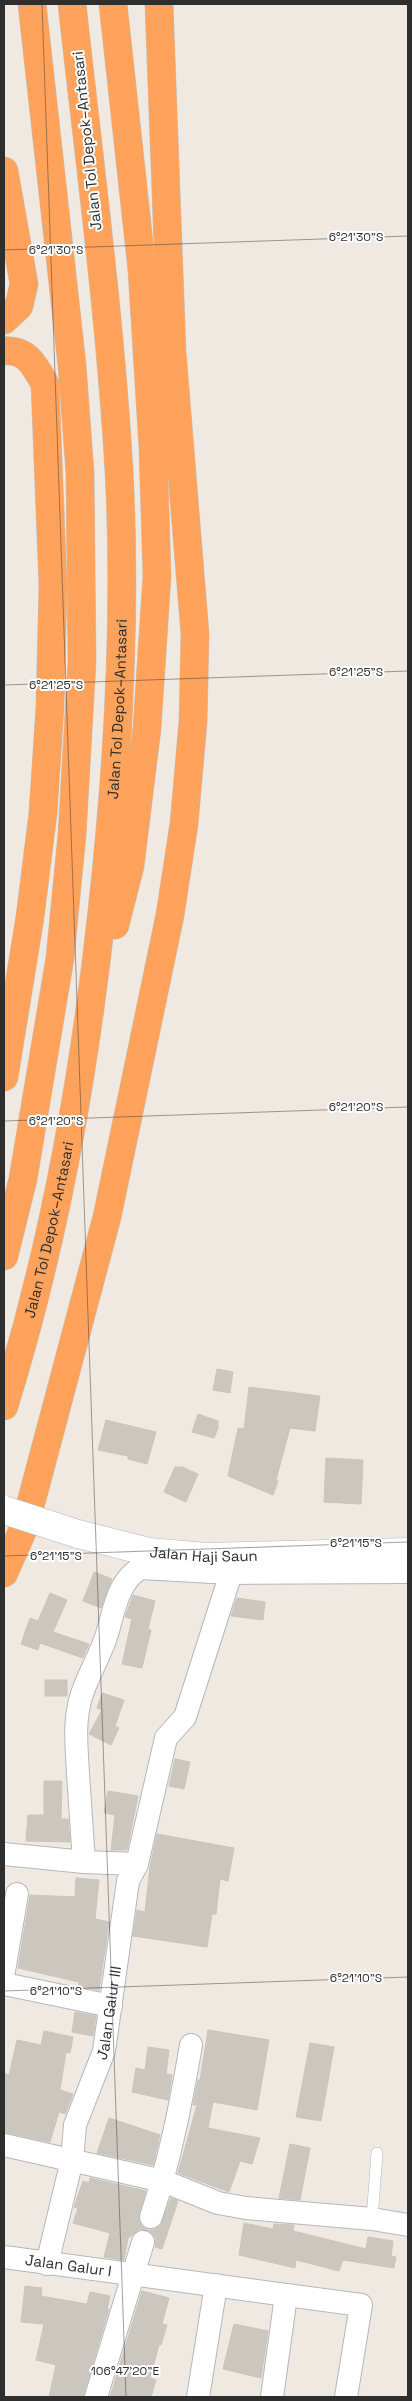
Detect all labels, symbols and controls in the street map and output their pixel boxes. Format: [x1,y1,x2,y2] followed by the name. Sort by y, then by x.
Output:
[68,50,105,232] street label: Jalan Tol Depok–Antasari
[329,229,383,245] text: 6°21'30"S
[29,242,83,258] text: 6°21'30"S
[103,619,131,800] street label: Jalan Tol Depok–Antasari
[329,664,383,680] text: 6°21'25"S
[29,677,83,693] text: 6°21'25"S
[329,1099,383,1115] text: 6°21'20"S
[29,1113,83,1129] text: 6°21'20"S
[20,1140,77,1320] street label: Jalan Tol Depok–Antasari
[330,1535,382,1551] text: 6°21'15"S
[149,1542,258,1566] street label: Jalan Haji Saun
[30,1548,82,1564] text: 6°21'15"S
[91,1965,125,2063] street label: Jalan Galur III
[330,1970,382,1986] text: 6°21'10"S
[30,1983,82,1999] text: 6°21'10"S
[24,2250,113,2280] street label: Jalan Galur I
[91,2363,159,2379] text: 106°47'20"E

